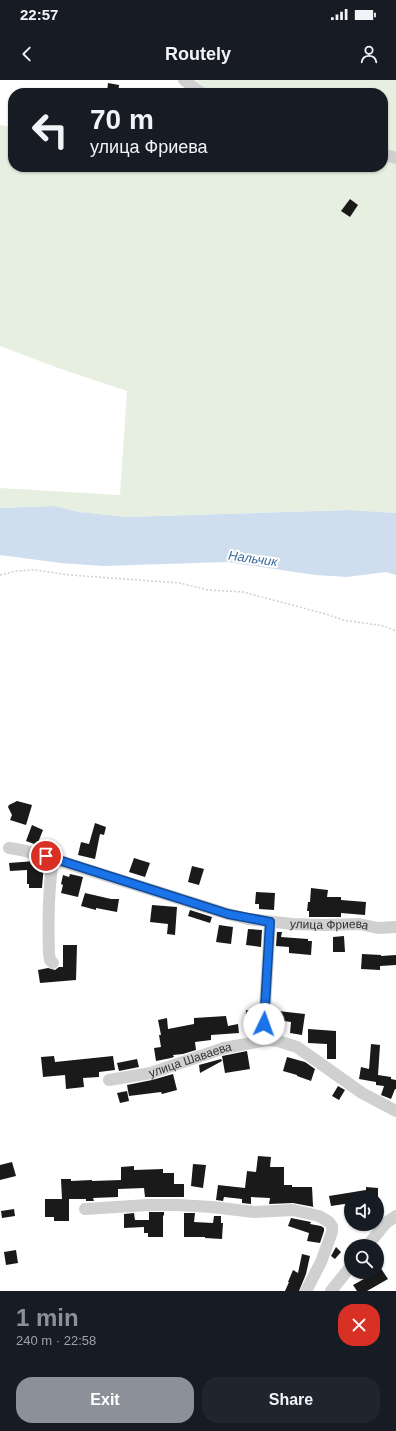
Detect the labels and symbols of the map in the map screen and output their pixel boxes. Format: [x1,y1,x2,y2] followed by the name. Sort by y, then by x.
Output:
[227,548,279,569] water label: Нальчик
[29,839,63,873] pin
[289,917,370,933] street label: улица Фриева
[243,1003,285,1045] position arrow
[147,1040,233,1080] street label: улица Шаваева

